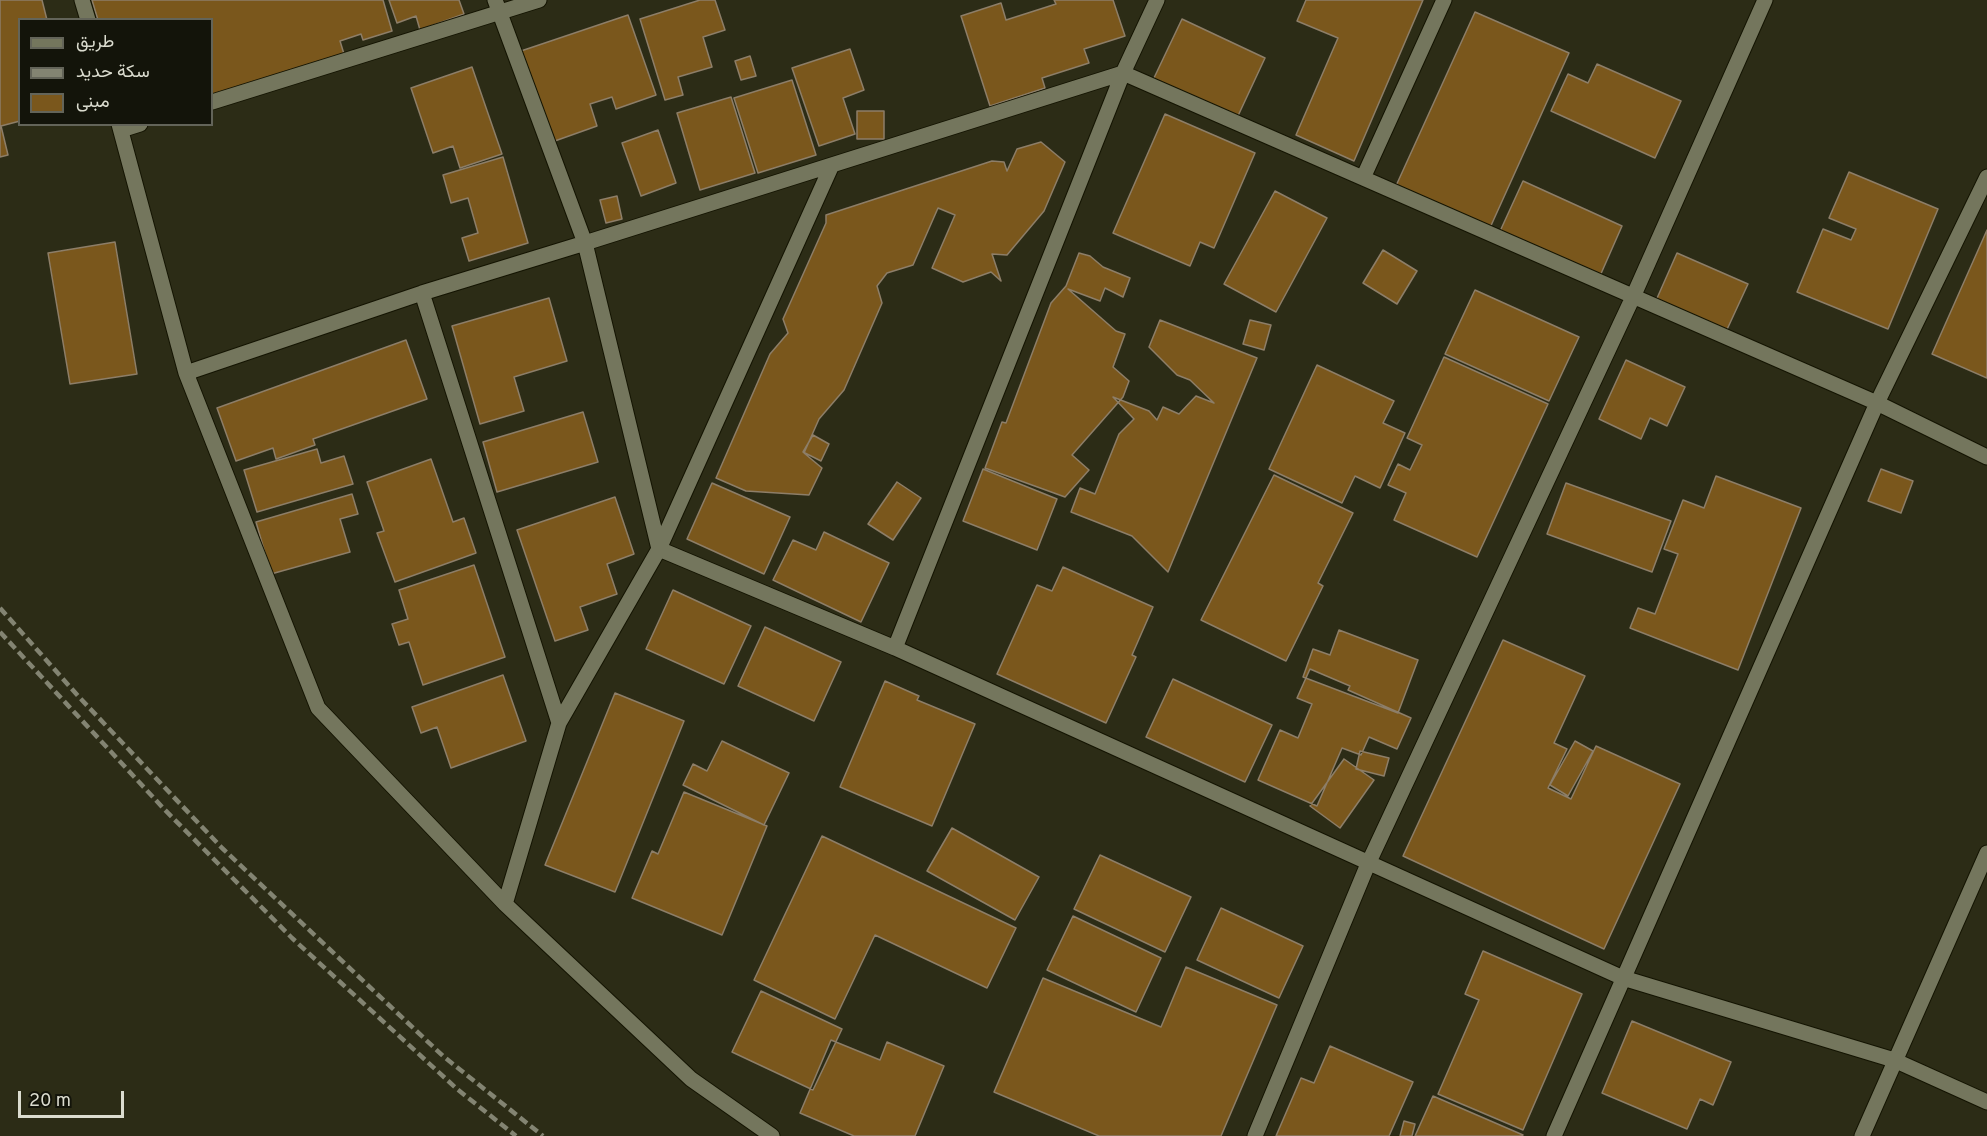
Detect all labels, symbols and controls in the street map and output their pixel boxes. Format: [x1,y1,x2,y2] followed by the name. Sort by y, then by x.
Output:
[18,18,213,126] legend
[76,31,114,54] text: طريق
[76,61,150,84] text: سكة حديد
[76,91,110,114] text: مبنى
[21,1079,128,1117] scale bar
[29,1090,71,1113] text: 20 m

